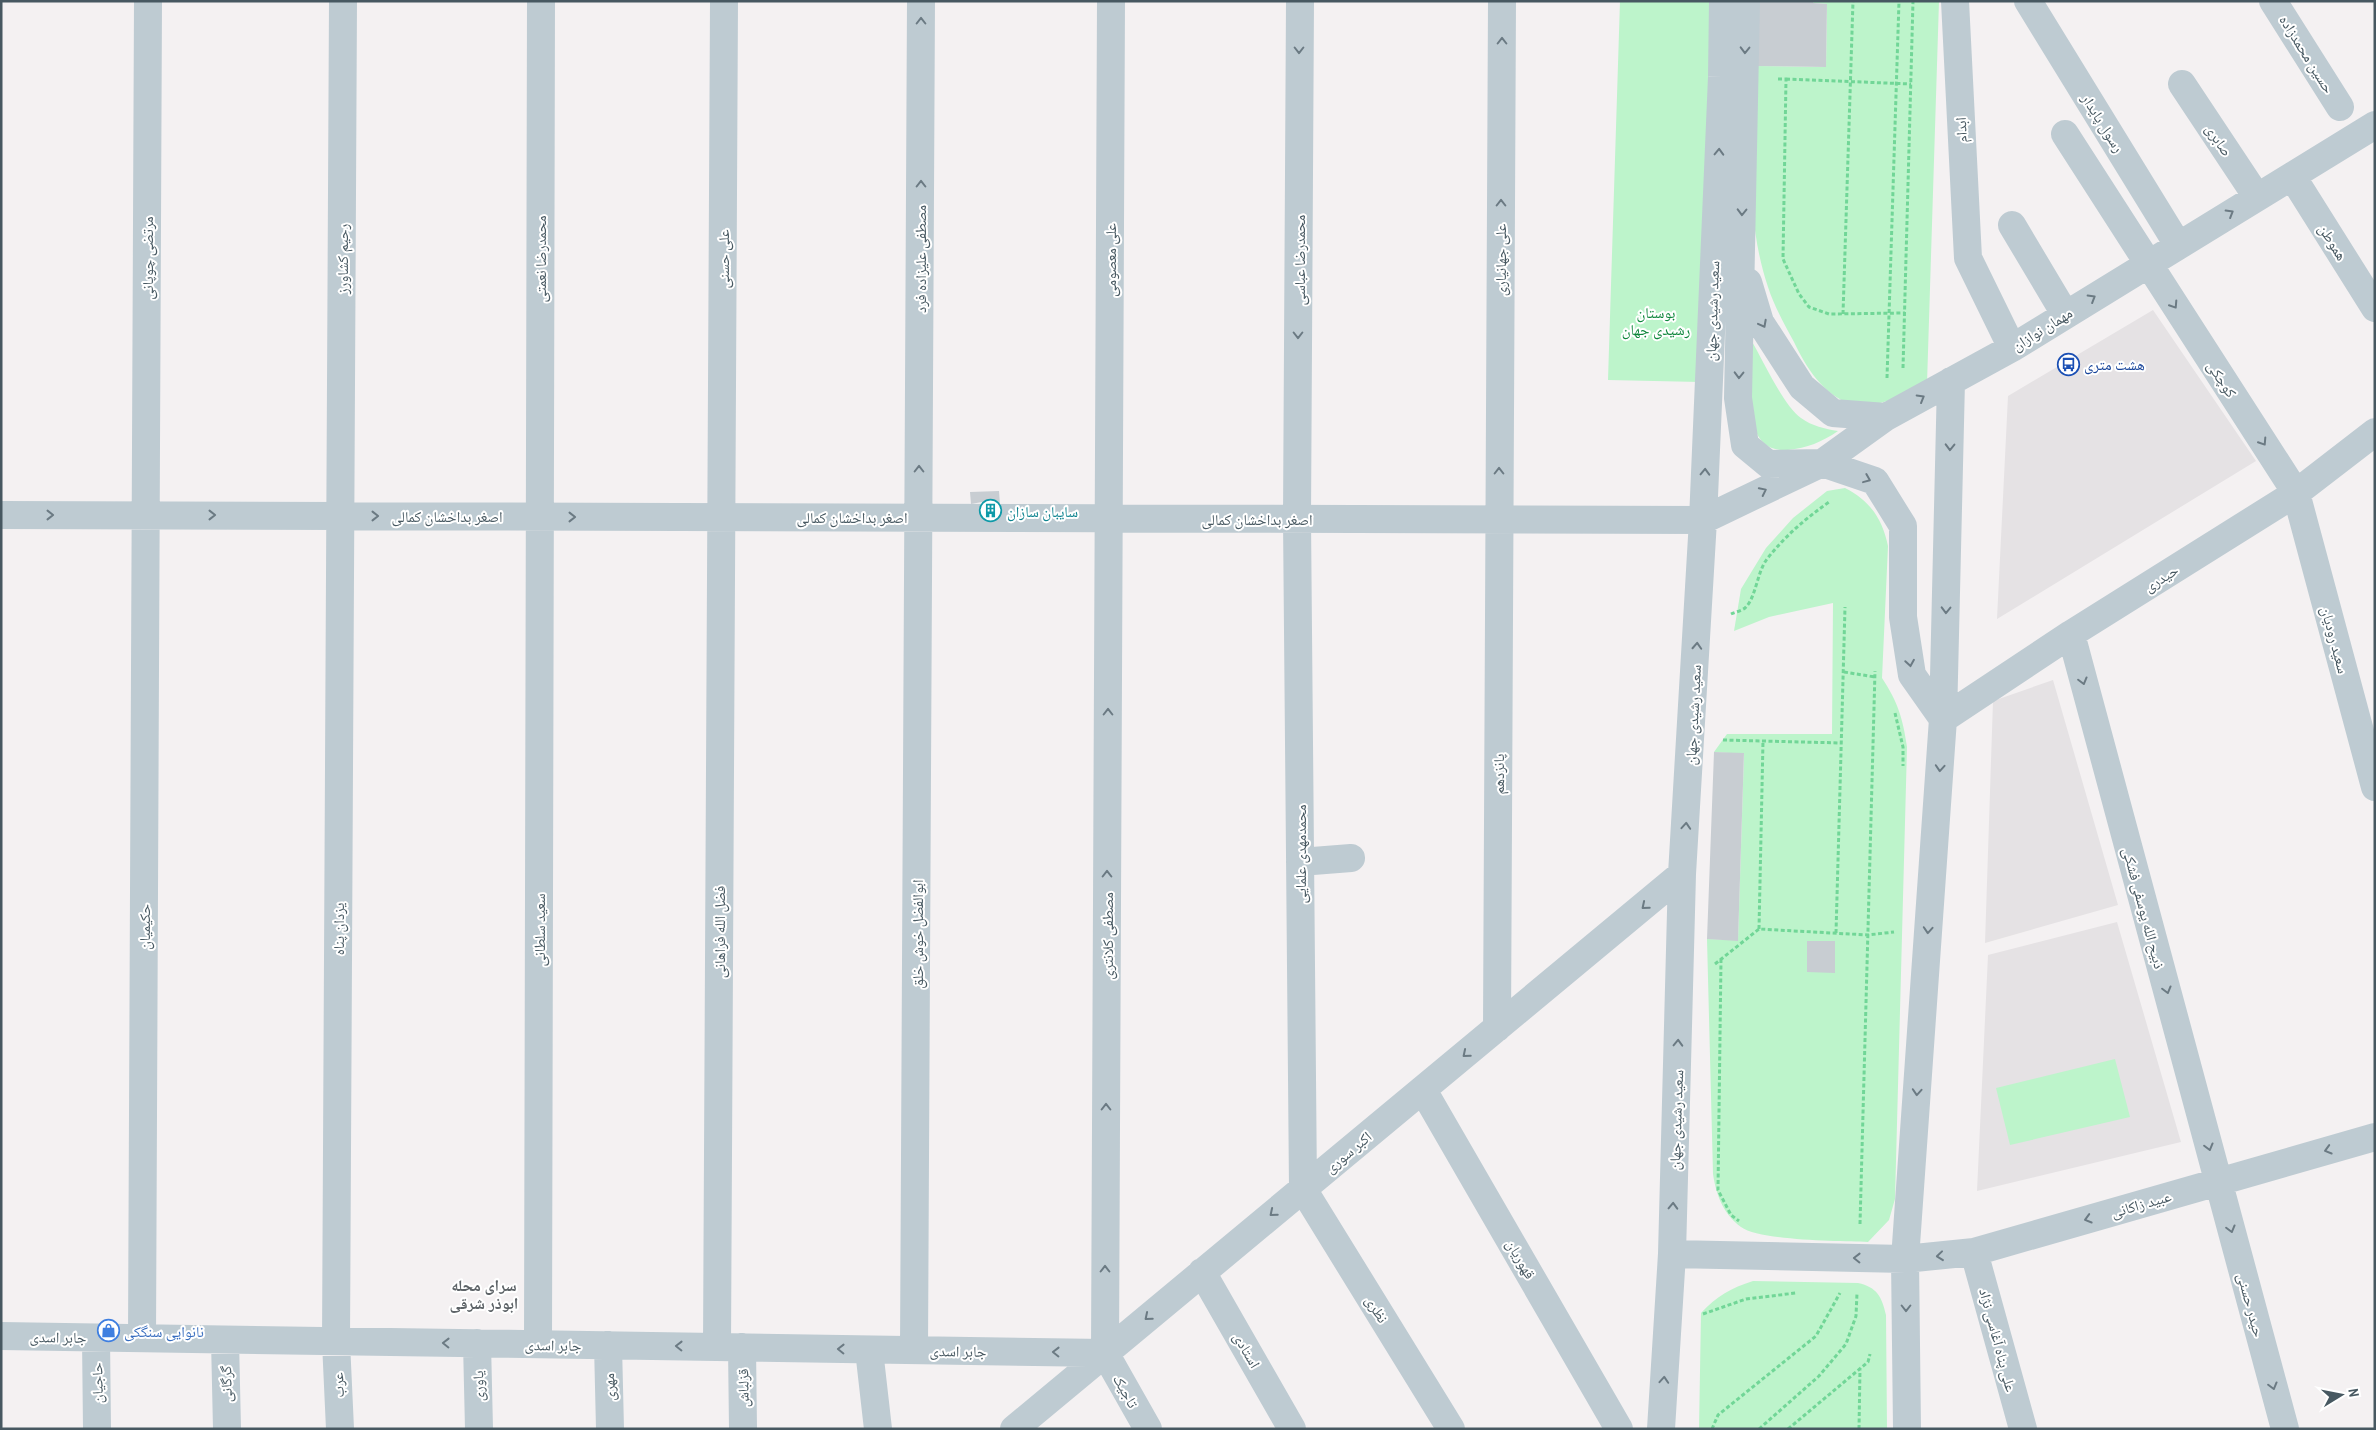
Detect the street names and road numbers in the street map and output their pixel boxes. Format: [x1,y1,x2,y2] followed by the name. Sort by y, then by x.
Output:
[2275,11,2340,98] street label: حسین محمدزاده
[2076,89,2129,157] street label: رسول پایدار
[1950,117,1972,143] street label: ابدام
[2200,120,2238,160] street label: صابری
[910,205,931,313] street label: مصطفی علیزاده فرد
[1289,214,1310,305] street label: محمدرضا عباسی
[530,215,551,303] street label: محمدرضا نعمتی
[137,216,158,300] street label: مرتضی چوپانی
[2314,220,2352,264] street label: هموطن
[332,223,353,295] street label: رحیم کشاورز
[1100,223,1121,297] street label: علی معصومی
[1490,223,1511,296] street label: علی جهانیاری
[713,229,734,289] street label: علی حسنی
[1700,260,1724,362] street label: سعید رشیدی جهان
[2008,302,2076,356] street label: مهمان نوازان
[2202,357,2242,401] street label: کوچکی
[391,506,503,527] street label: اصغر بداخشان کمالی
[796,507,908,528] street label: اصغر بداخشان کمالی
[1201,509,1313,530] street label: اصغر بداخشان کمالی
[2140,559,2183,597] street label: حیدری
[2316,604,2354,676] street label: سعید رودیان
[1680,664,1706,766] street label: سعید رشیدی جهان
[1488,754,1509,794] street label: پانزدهم
[1290,804,1311,904] street label: محمدمهدی علمایی
[2118,845,2170,971] street label: ذبیح الله یوسفی فشکی
[907,879,928,989] street label: ابوالفضل خوش خلق
[709,886,730,978] street label: فضل الله فراهانی
[1097,892,1118,980] street label: مصطفی کلانتری
[529,893,550,967] street label: سعید سلطانی
[328,902,349,955] street label: یزدان پناه
[134,904,155,950] street label: حکیمیان
[1664,1069,1688,1171] street label: سعید رشیدی جهان
[1320,1126,1376,1178] street label: اکبر سوری
[2108,1185,2174,1223] street label: عبید زاکانی
[1501,1235,1541,1283] street label: قهوریان
[2232,1271,2270,1340] street label: حیدر حسنی
[1974,1286,2022,1394] street label: علی پناه آغاسی نژاد
[1360,1291,1394,1327] street label: نظری
[29,1326,87,1348] street label: جابر اسدی
[1228,1328,1266,1372] street label: استادی
[524,1334,582,1356] street label: جابر اسدی
[929,1340,987,1362] street label: جابر اسدی
[86,1362,108,1404] street label: حاجیان
[215,1365,237,1403] street label: گرگانی
[732,1368,754,1408] street label: قزلباش
[467,1370,489,1402] street label: یاوری
[1108,1370,1144,1412] street label: تاجیک
[327,1372,349,1398] street label: عرب
[598,1373,620,1401] street label: مهری

